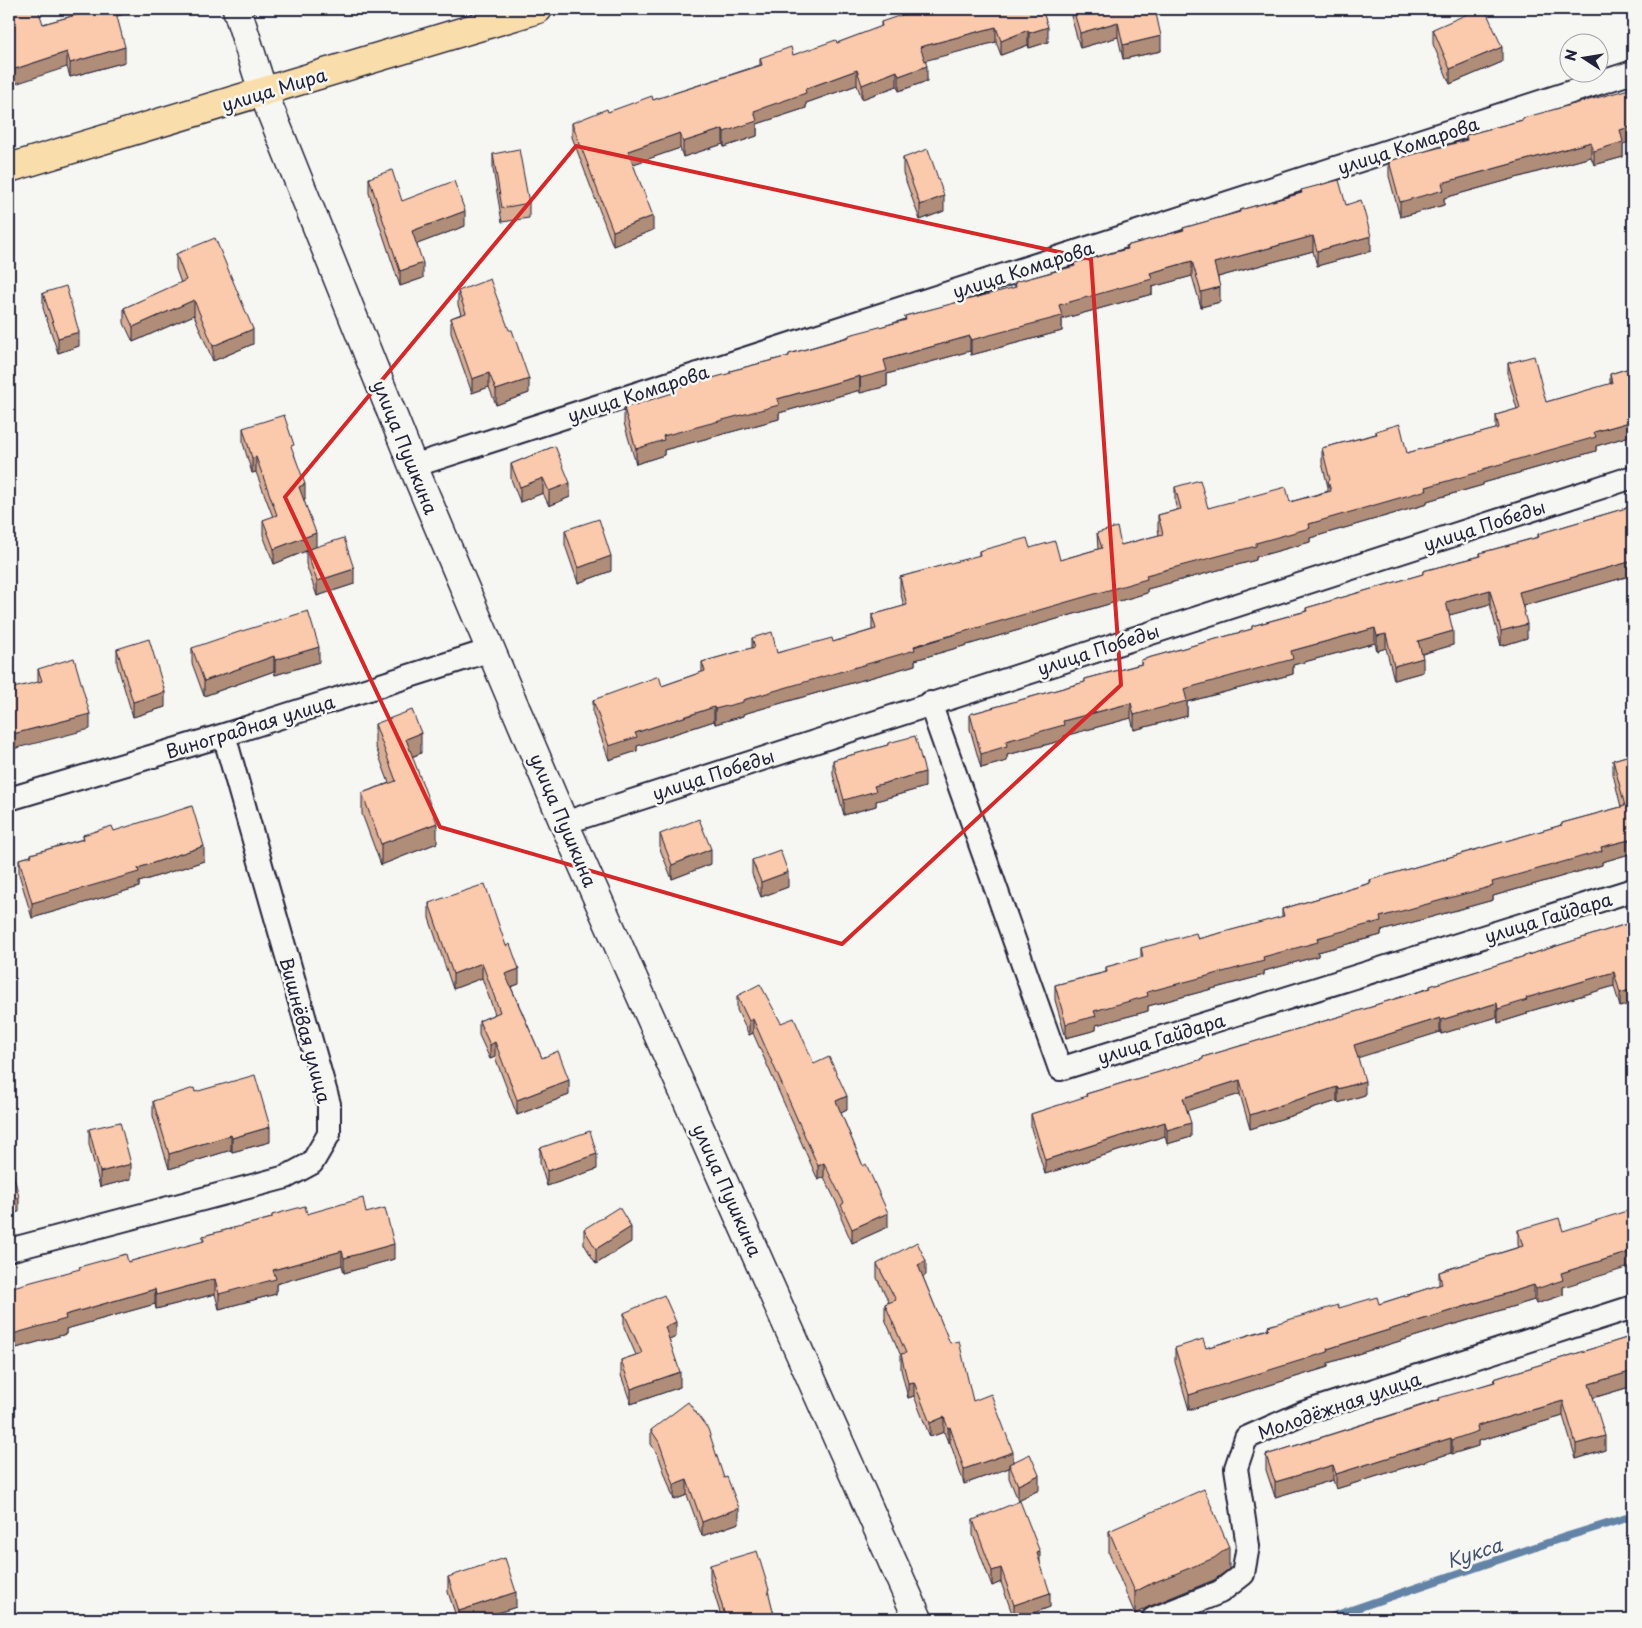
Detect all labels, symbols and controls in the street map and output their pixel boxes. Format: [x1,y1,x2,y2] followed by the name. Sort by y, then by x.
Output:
[1560,32,1610,82] north arrow
[1559,48,1582,63] text: N
[218,60,330,118] street label: улица Мира
[1334,109,1483,181] street label: улица Комарова
[949,233,1098,305] street label: улица Комарова
[564,357,713,429] street label: улица Комарова
[367,376,446,519] street label: улица Пушкина
[1419,493,1549,557] street label: улица Победы
[1033,617,1163,681] street label: улица Победы
[162,687,338,765] street label: Виноградная улица
[648,742,778,806] street label: улица Победы
[524,749,605,892] street label: улица Пушкина
[1481,885,1616,949] street label: улица Гайдара
[274,954,339,1107] street label: Вишнёвая улица
[1094,1006,1229,1070] street label: улица Гайдара
[687,1119,770,1261] street label: улица Пушкина
[1254,1364,1425,1446] street label: Молодёжная улица
[1443,1530,1506,1574] water label: Кукса

